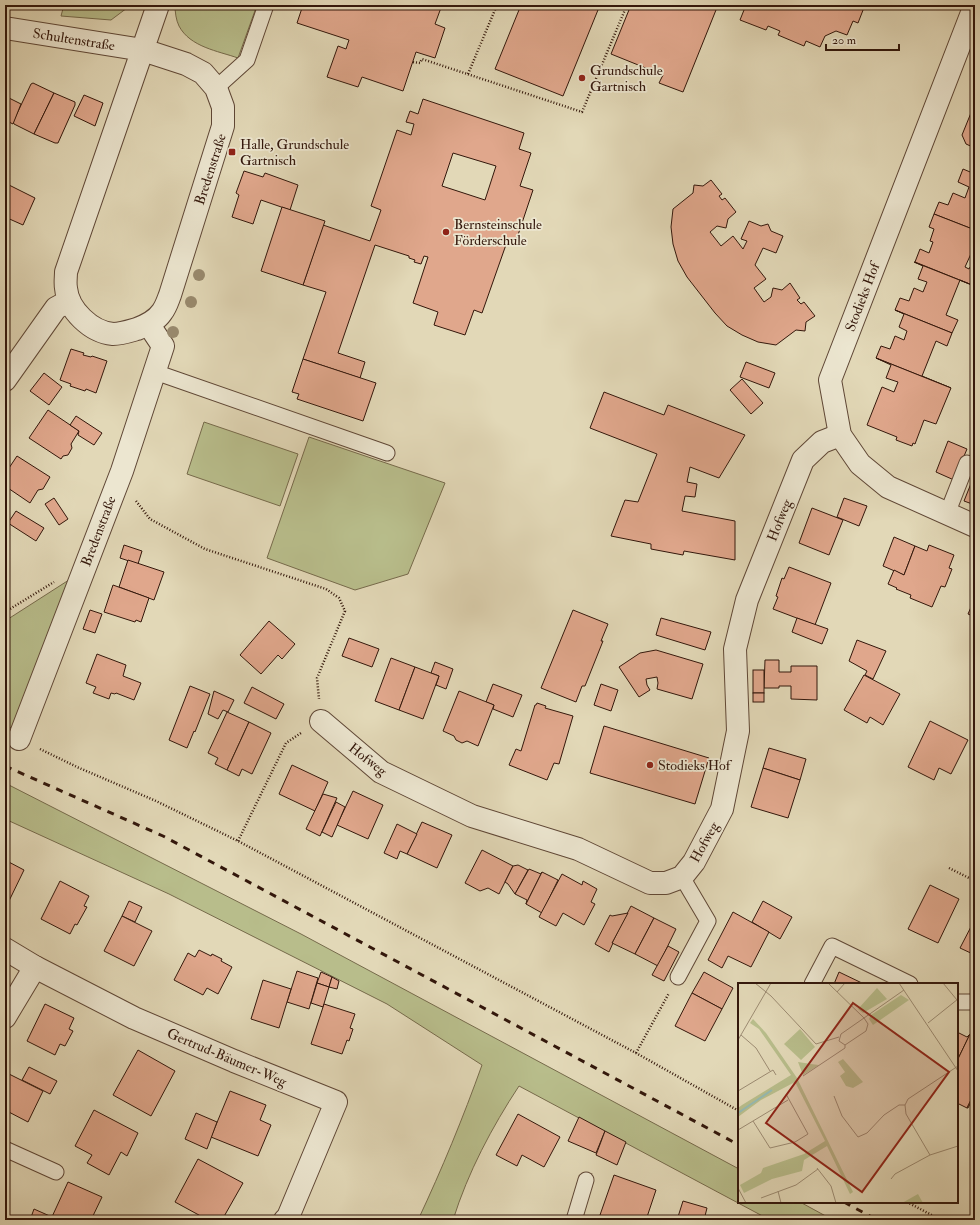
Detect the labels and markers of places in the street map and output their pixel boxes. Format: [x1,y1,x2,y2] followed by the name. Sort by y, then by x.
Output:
[590,62,663,95] place label: Grundschule Gartnisch
[577,73,587,83] marker: Grundschule Gartnisch
[240,136,349,169] place label: Halle, Grundschule Gartnisch
[227,147,237,157] marker: Halle, Grundschule Gartnisch
[454,216,542,249] place label: Bernsteinschule Förderschule
[441,227,451,237] marker: Bernsteinschule Förderschule
[658,757,733,774] place label: Stodieks Hof
[645,760,655,770] marker: Stodieks Hof

